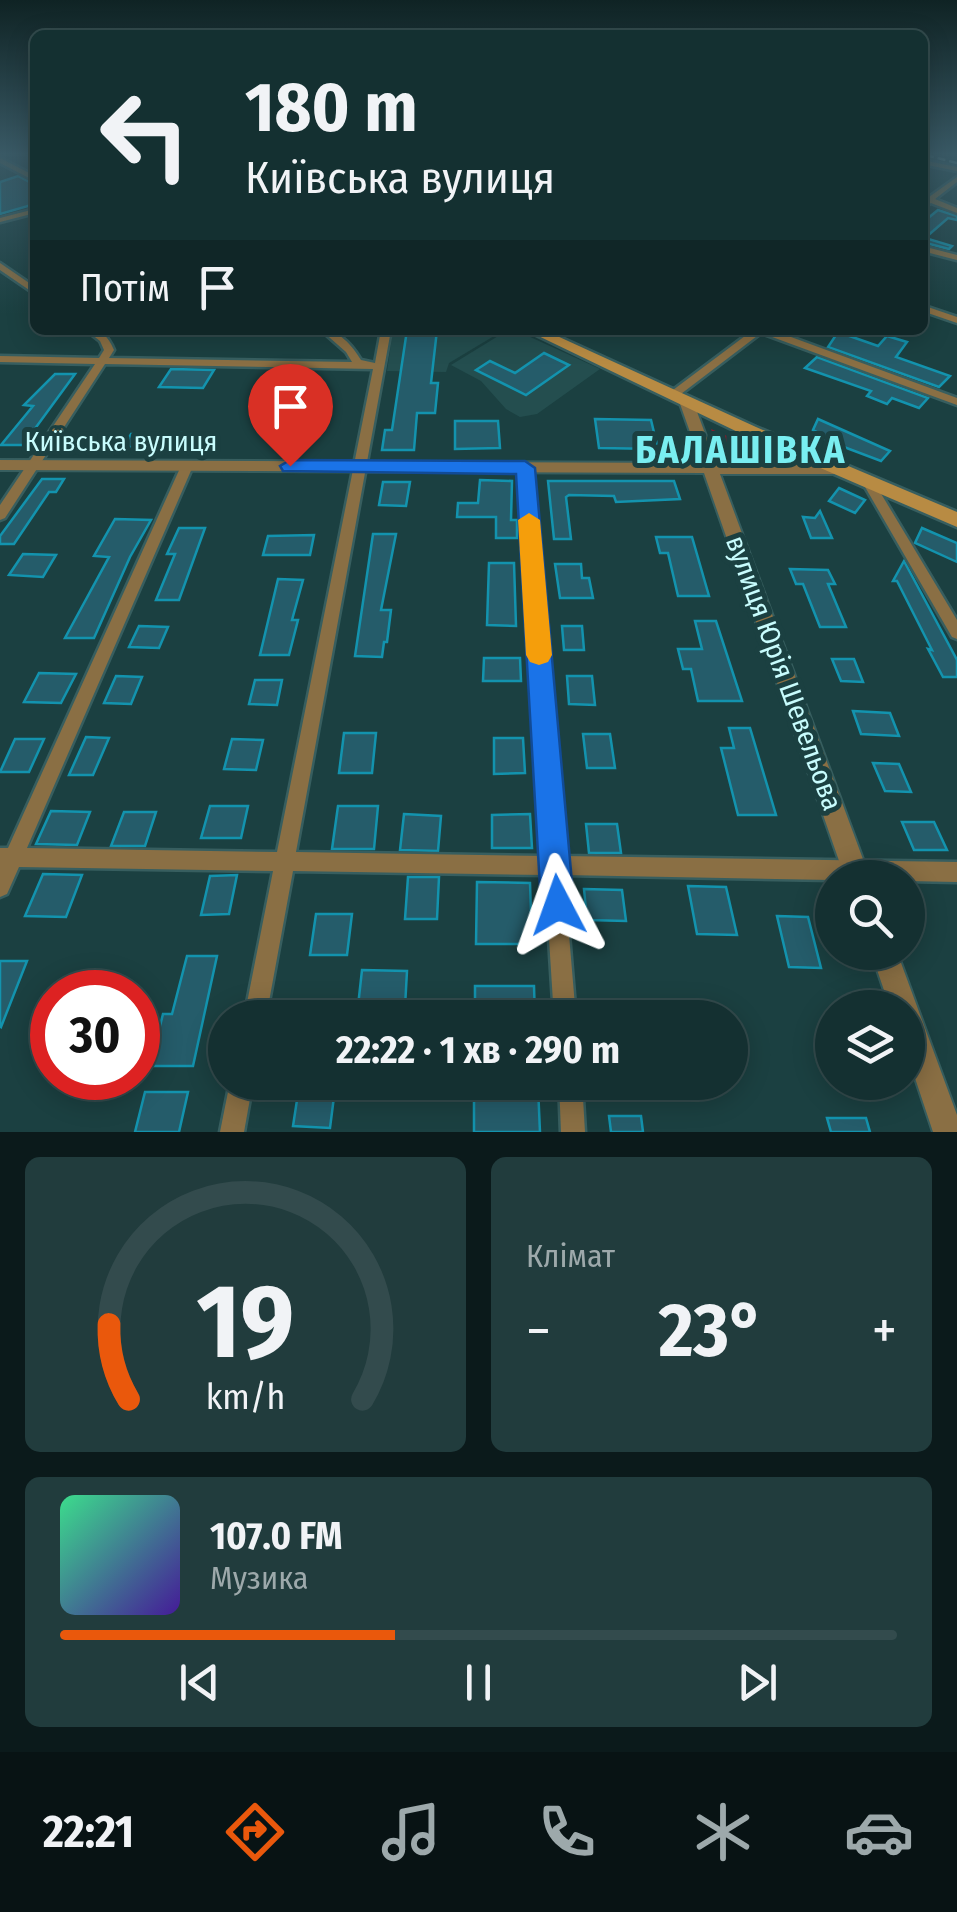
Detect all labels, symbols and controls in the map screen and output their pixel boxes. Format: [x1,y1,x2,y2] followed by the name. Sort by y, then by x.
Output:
[245,66,418,150] text: 180 m
[80,70,210,200] icon: left
[245,151,555,205] text: Київська вулиця
[190,260,245,315] icon: arrive
[80,265,170,311] text: Потім
[248,364,333,467] pin
[263,379,318,434] icon: arrive
[25,425,217,458] street label: Київська вулиця
[635,427,847,473] district label: БАЛАШІВКА
[719,531,849,815] street label: вулиця Юрія Шевельова
[506,853,610,957] position arrow
[815,860,925,1100] map controls
[815,860,925,970] button: search
[30,970,160,1100] speed limit sign: 30
[815,990,925,1100] button: layers
[336,1027,620,1073] text: 22:22 · 1 хв · 290 m
[526,1237,615,1275] text: Клімат
[197,1260,294,1385] text: 19
[659,1286,764,1376] text: 23°
[526,1298,551,1364] text: −
[872,1298,897,1364] text: +
[206,1376,285,1418] text: km/h
[210,1513,342,1559] text: 107.0 FM
[210,1559,308,1597] text: Музика
[172,1655,227,1710] icon: previous
[451,1655,506,1710] icon: pause
[730,1655,785,1710] icon: next
[220,1797,290,1867] icon: directions
[376,1797,446,1867] icon: music
[532,1797,602,1867] icon: phone
[688,1797,758,1867] icon: climate
[844,1797,914,1867] icon: car
[43,1805,134,1859] text: 22:21

